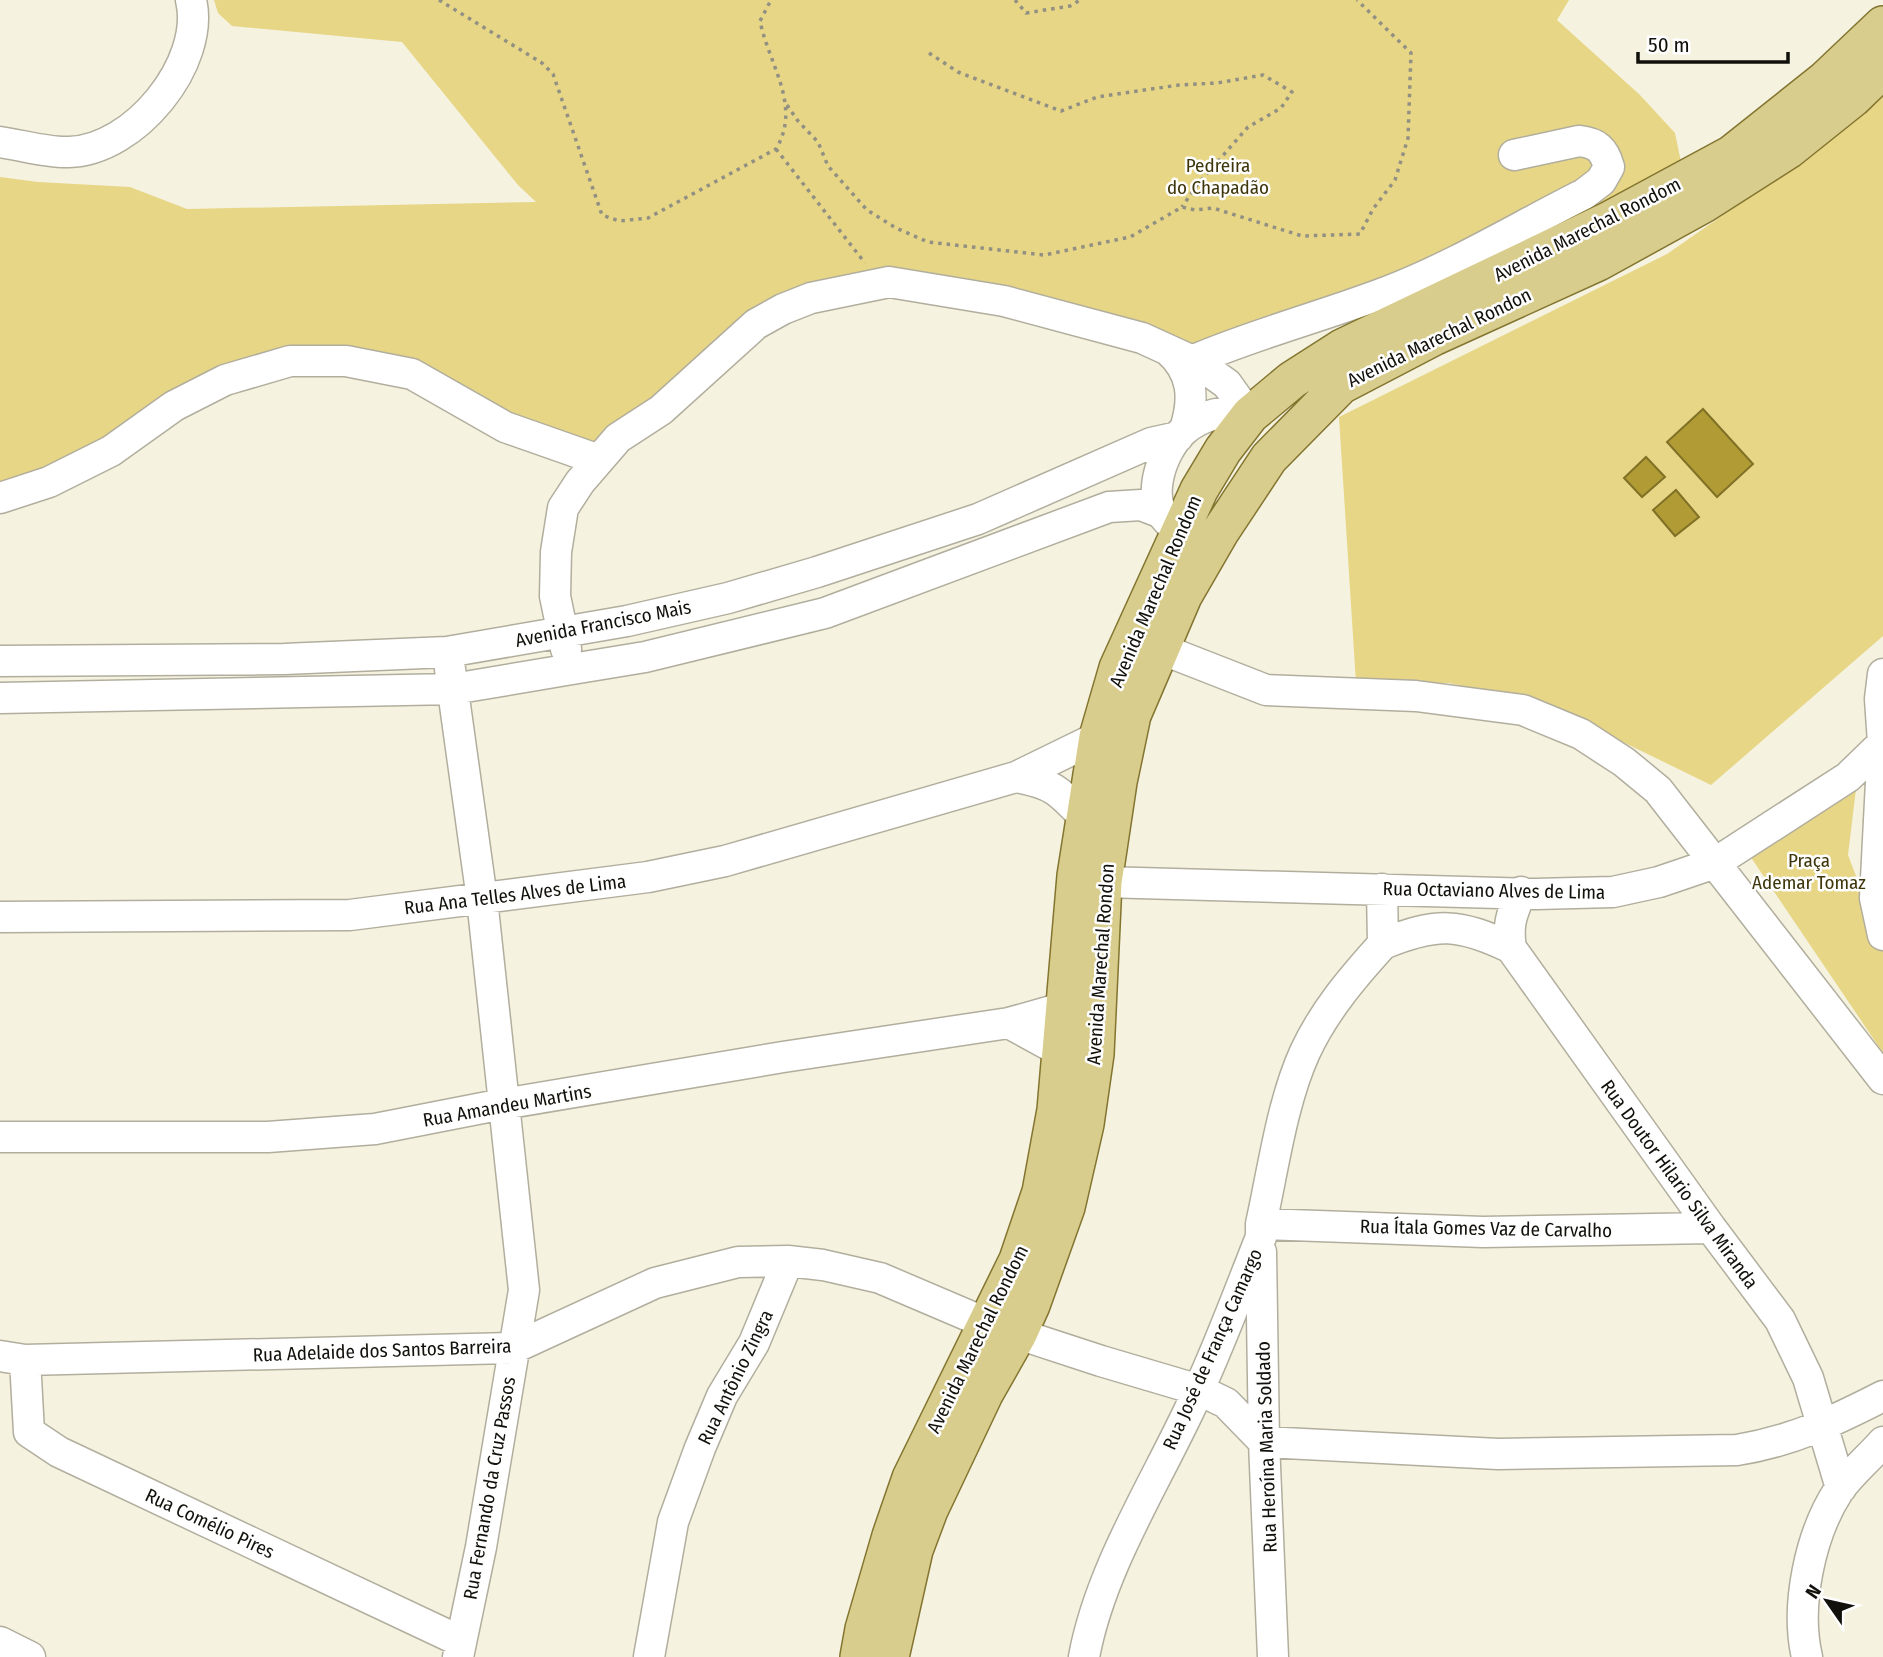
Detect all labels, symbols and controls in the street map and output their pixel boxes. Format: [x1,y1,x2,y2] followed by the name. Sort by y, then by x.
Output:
[1638,21,1788,65] scale bar
[1648,32,1690,58] text: 50 m
[1167,154,1269,199] park label: Pedreira do Chapadão
[1490,172,1684,287] street label: Avenida Marechal Rondom
[1343,283,1535,392] street label: Avenida Marechal Rondon
[1105,492,1206,691] street label: Avenida Marechal Rondom
[513,595,693,652] street label: Avenida Francisco Mais
[1752,849,1866,894] park label: Praça Ademar Tomaz
[1082,863,1119,1066] street label: Avenida Marechal Rondon
[403,869,627,920] street label: Rua Ana Telles Alves de Lima
[1383,877,1605,904] street label: Rua Octaviano Alves de Lima
[1596,1075,1763,1293] street label: Rua Doutor Hilario Silva Miranda
[421,1079,593,1132] street label: Rua Amandeu Martins
[1360,1215,1612,1242] street label: Rua Ítala Gomes Vaz de Carvalho
[922,1241,1033,1437] street label: Avenida Marechal Rondom
[1158,1245,1267,1453] street label: Rua José de França Camargo
[693,1306,778,1448] street label: Rua Antônio Zingra
[252,1334,512,1367] street label: Rua Adelaide dos Santos Barreira
[1251,1341,1282,1553] street label: Rua Heroína Maria Soldado
[459,1375,520,1601] street label: Rua Fernando da Cruz Passos
[142,1483,278,1563] street label: Rua Comélio Pires
[1792,1566,1862,1636] north arrow
[1801,1581,1826,1603] text: N

